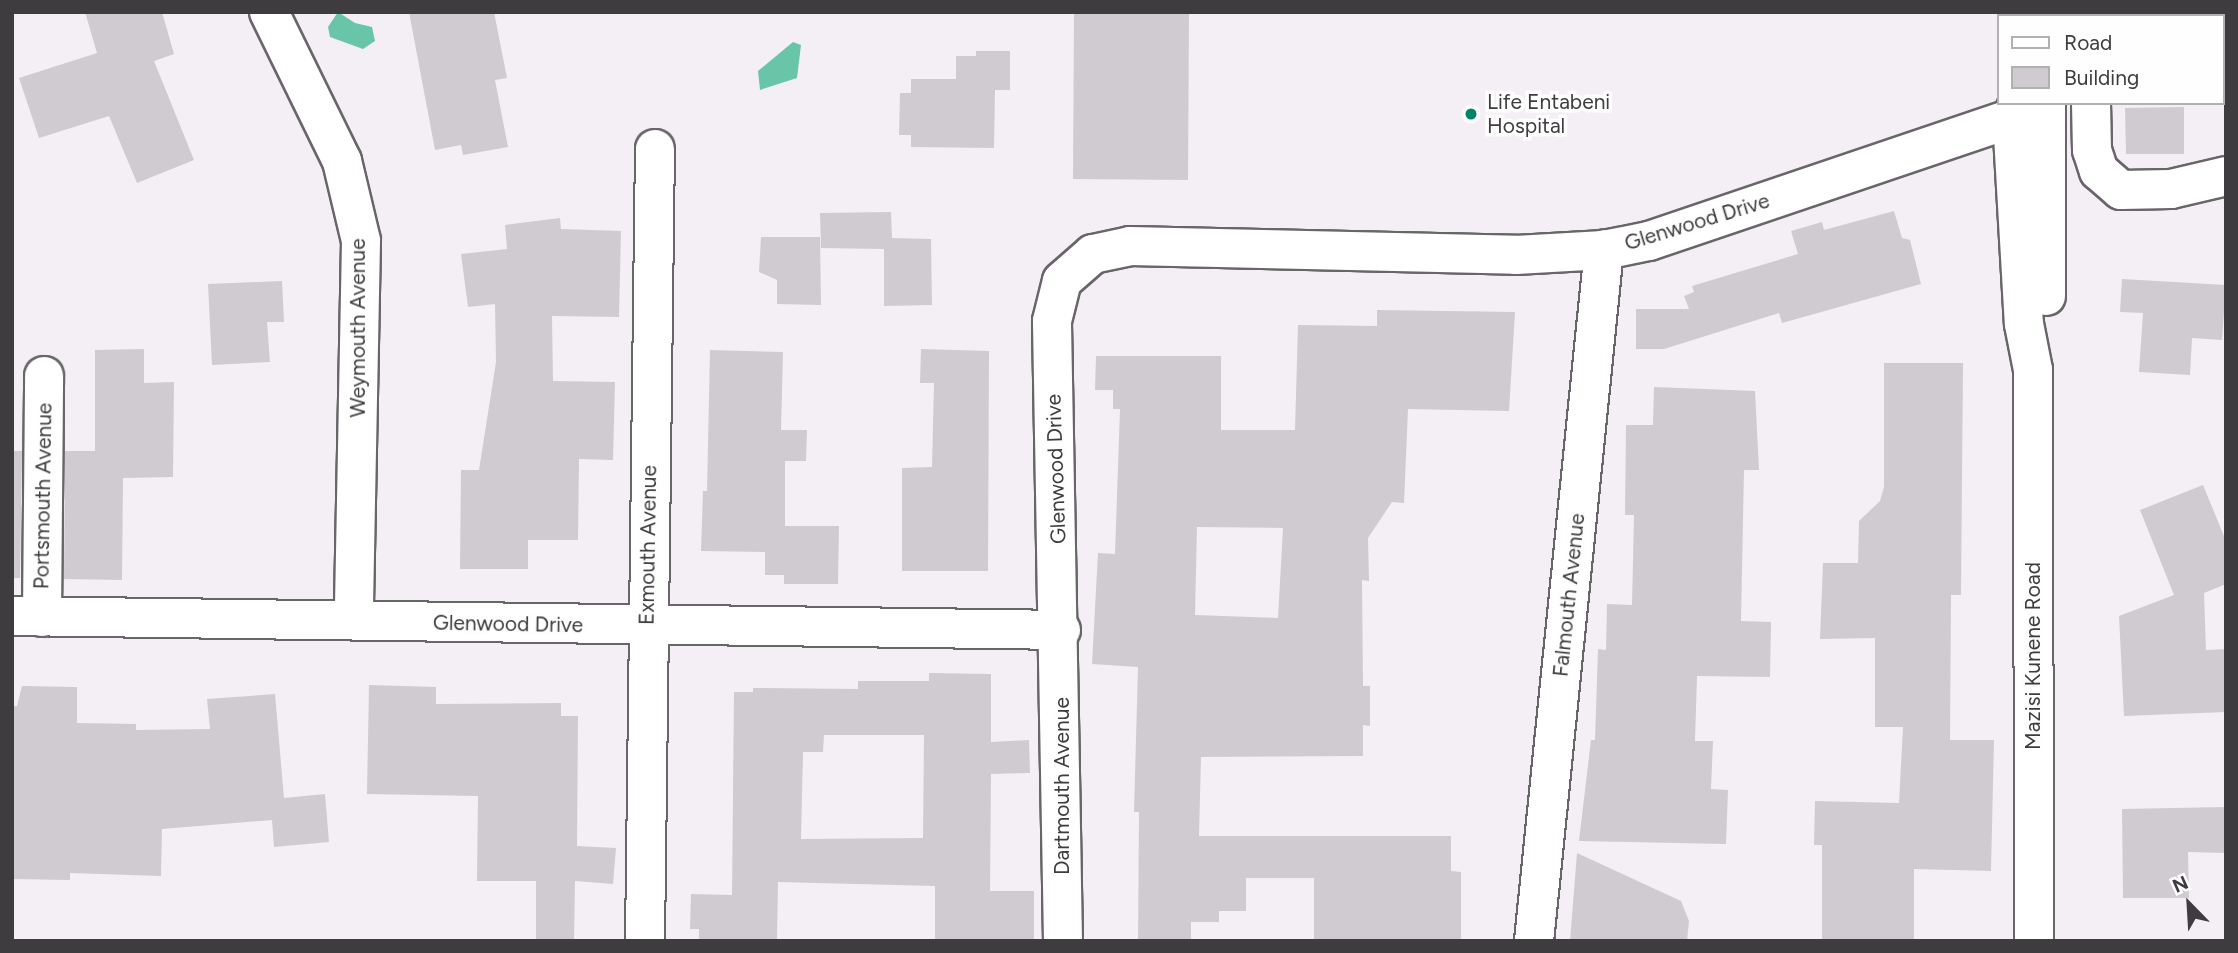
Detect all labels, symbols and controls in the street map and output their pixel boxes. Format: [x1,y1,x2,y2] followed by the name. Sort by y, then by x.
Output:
[1996,14,2224,105] legend
[2064,30,2112,55] text: Road
[2064,65,2139,90] text: Building
[1487,89,1610,139] place label: Life Entabeni Hospital
[1461,104,1481,124] marker: Life Entabeni Hospital
[1621,188,1773,256] street label: Glenwood Drive
[345,238,371,418] street label: Weymouth Avenue
[1041,393,1071,545] street label: Glenwood Drive
[29,403,57,589] street label: Portsmouth Avenue
[634,465,662,625] street label: Exmouth Avenue
[1548,512,1590,678] street label: Falmouth Avenue
[2020,562,2046,750] street label: Mazisi Kunene Road
[433,610,583,638] street label: Glenwood Drive
[1049,697,1075,875] street label: Dartmouth Avenue
[2154,869,2224,939] north arrow
[2169,871,2192,898] text: N

